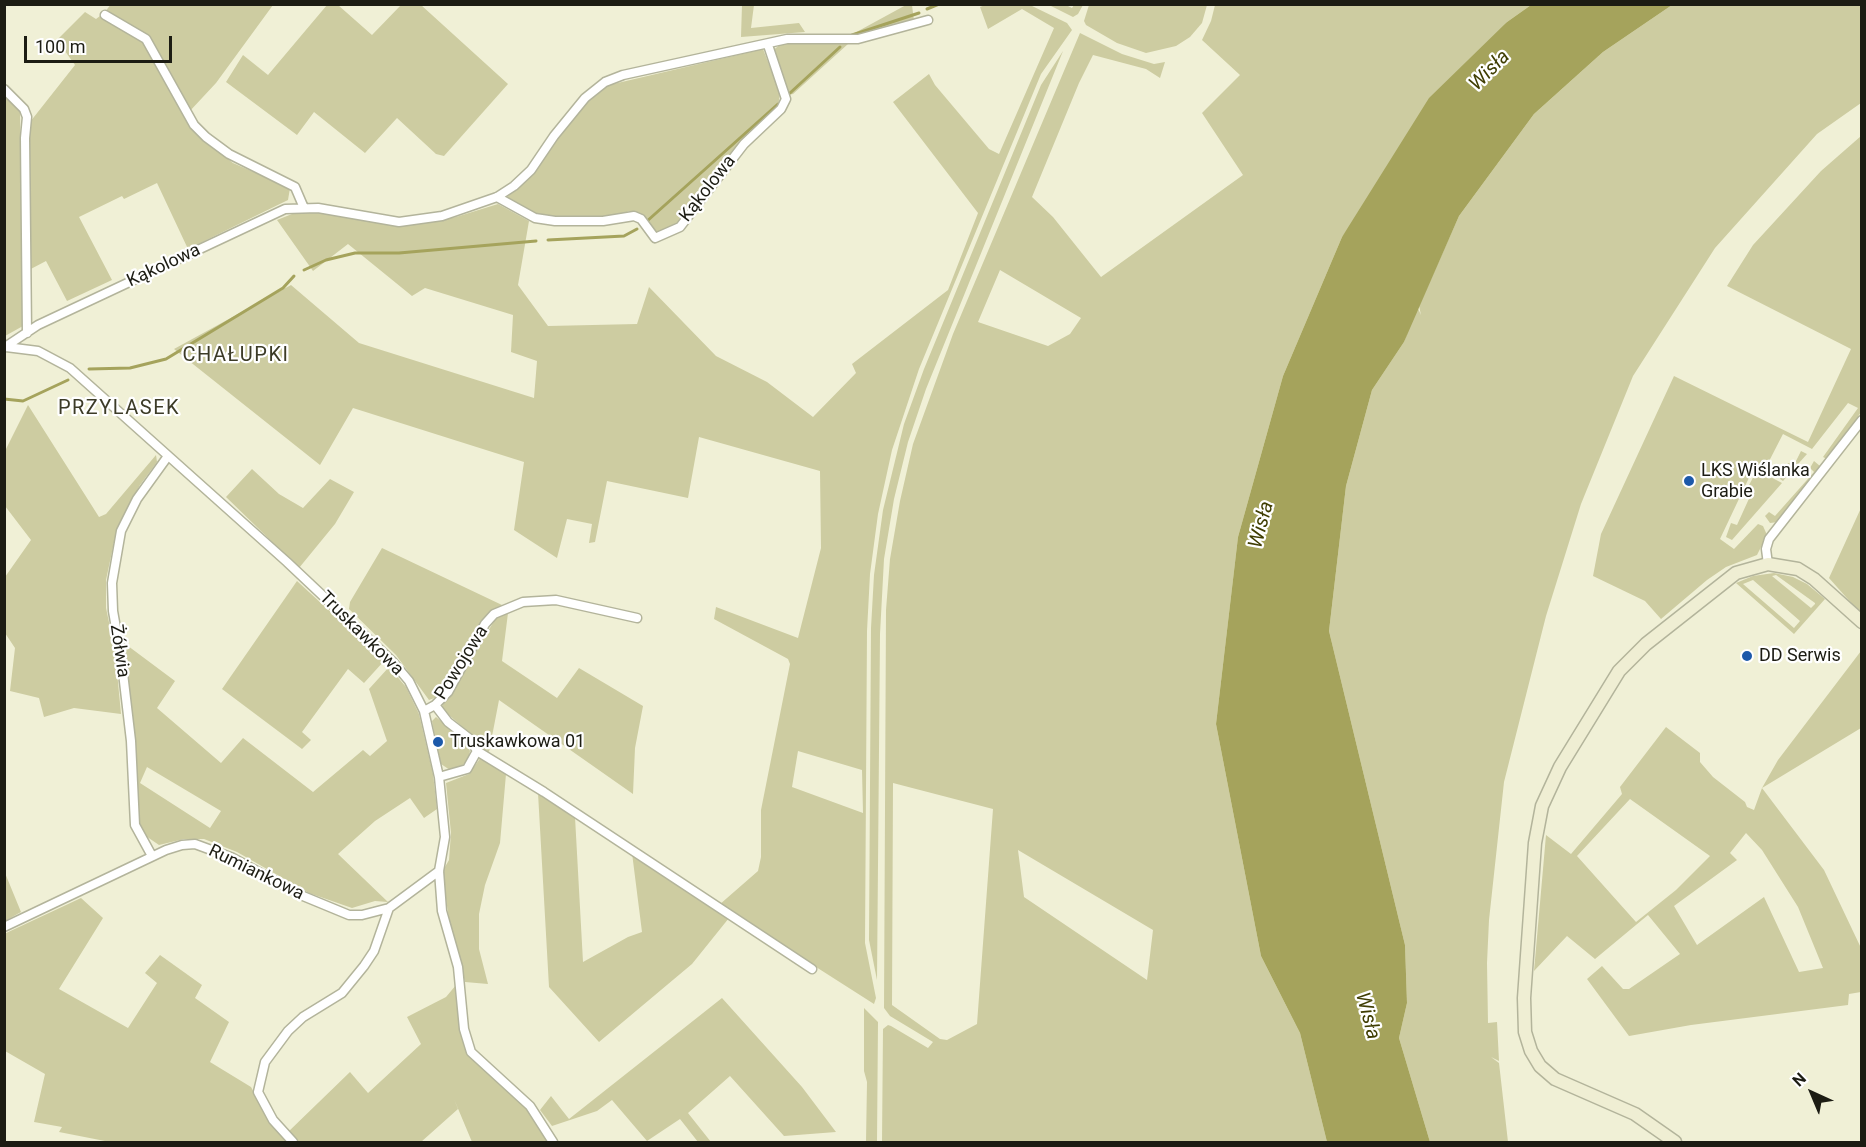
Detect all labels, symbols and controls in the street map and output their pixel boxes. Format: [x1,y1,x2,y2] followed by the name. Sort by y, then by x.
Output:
[27,24,176,62] scale bar
[35,36,86,57] text: 100 m
[1465,46,1515,96] water label: Wisła
[675,151,741,227] street label: Kąkolowa
[124,240,204,292] street label: Kąkolowa
[183,344,289,368] district label: CHAŁUPKI
[58,397,180,421] district label: PRZYLASEK
[1701,460,1810,502] place label: LKS Wiślanka Grabie
[1682,474,1696,488] marker: LKS Wiślanka Grabie
[1244,499,1280,551] water label: Wisła
[314,587,408,681] street label: Truskawkowa
[431,622,493,704] street label: Powojowa
[105,623,133,679] street label: Żółwia
[1759,645,1841,667] place label: DD Serwis
[1740,649,1754,663] marker: DD Serwis
[450,731,585,753] place label: Truskawkowa 01
[431,735,445,749] marker: Truskawkowa 01
[205,841,307,905] street label: Rumiankowa
[1349,990,1385,1042] water label: Wisła
[1782,1063,1842,1123] north arrow
[1788,1069,1810,1090] text: N

